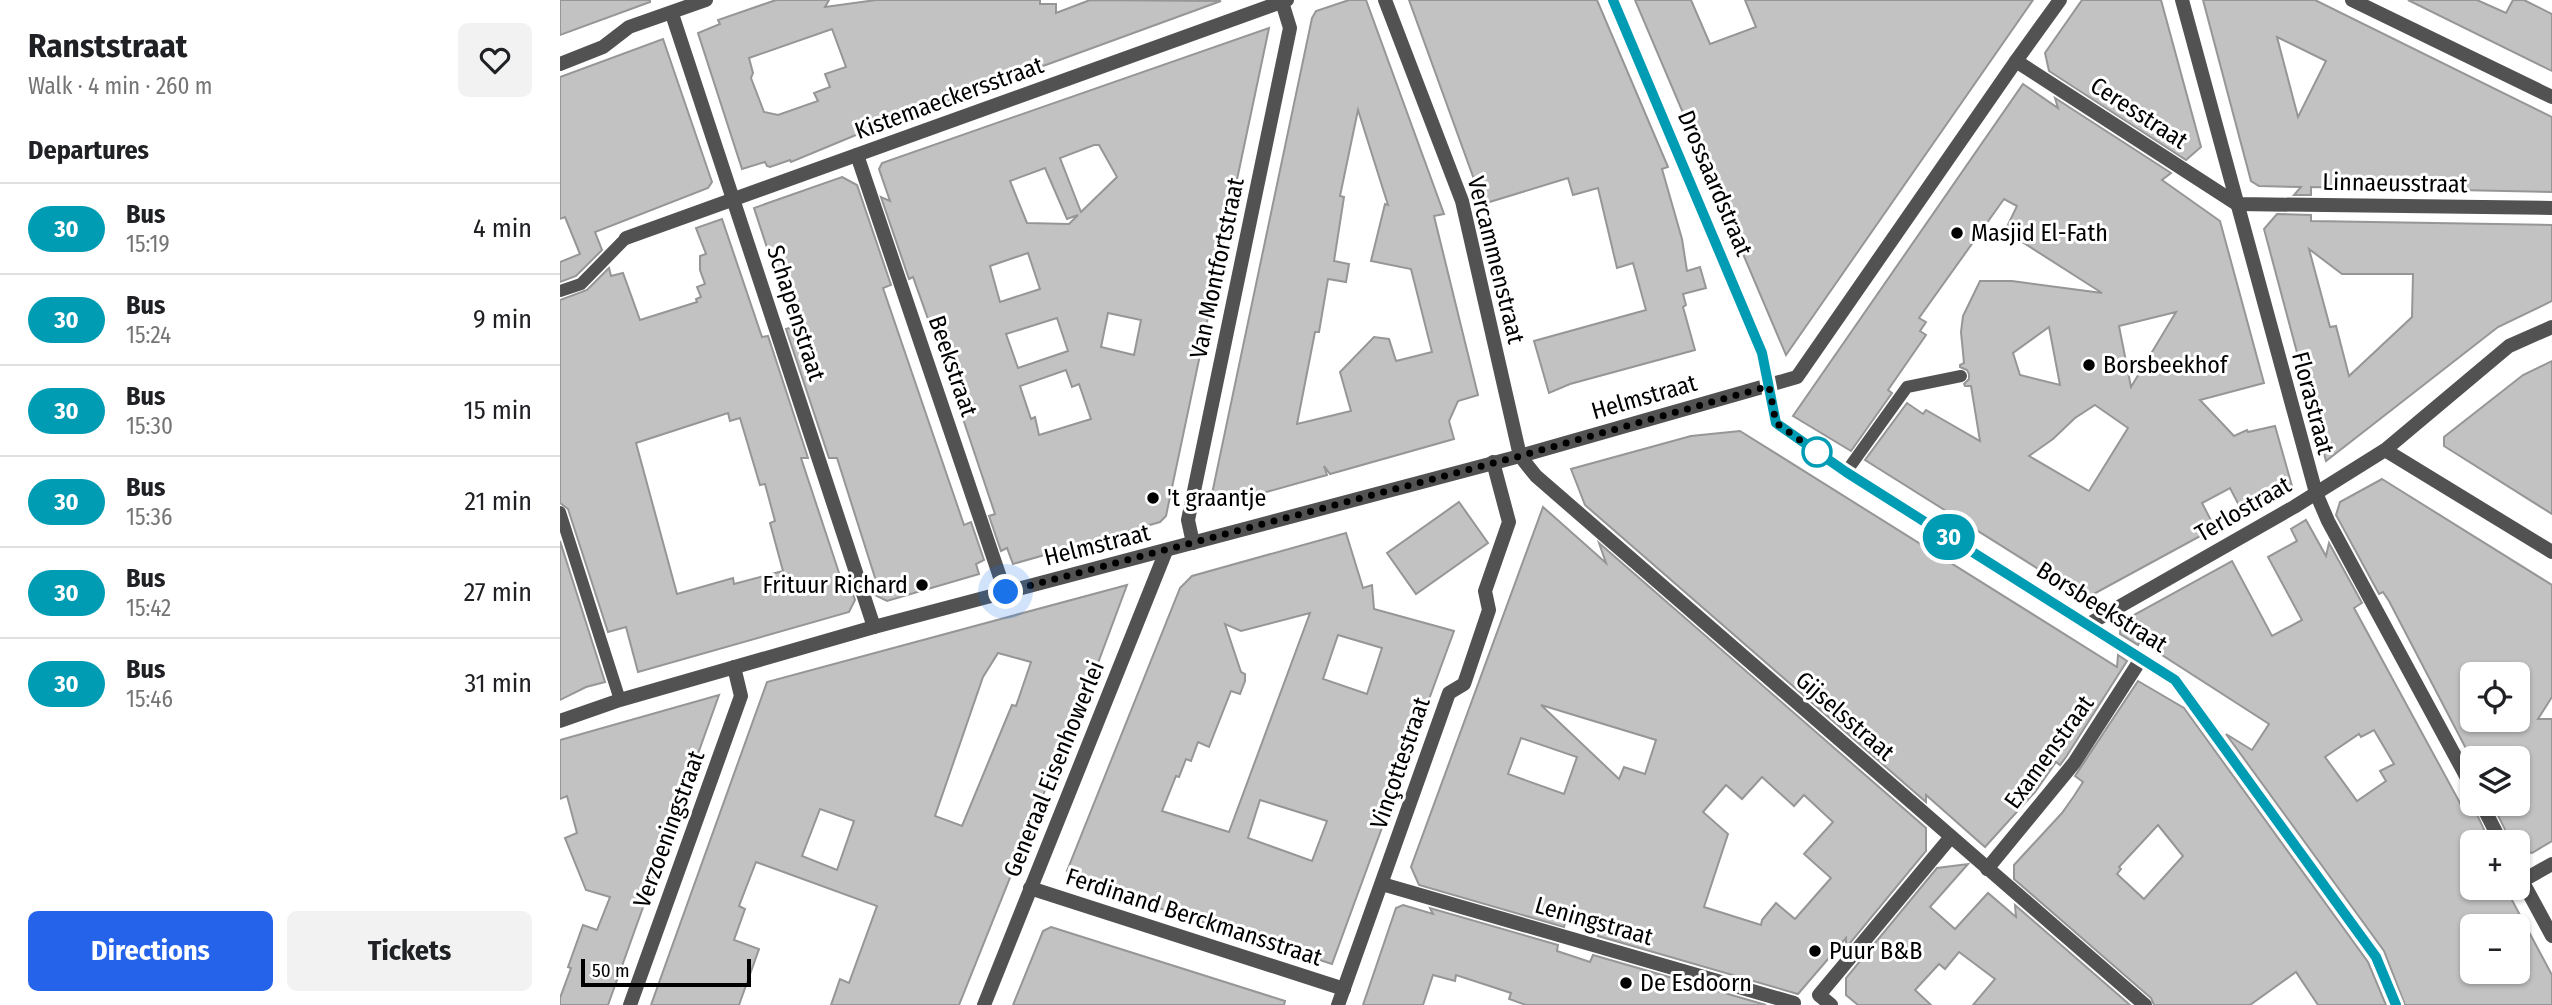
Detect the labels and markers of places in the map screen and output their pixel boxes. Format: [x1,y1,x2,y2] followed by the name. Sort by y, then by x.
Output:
[1971,219,2108,247] place label: Masjid El-Fath
[1949,225,1965,241] marker: Masjid El-Fath
[2103,351,2229,379] place label: Borsbeekhof
[2081,357,2097,373] marker: Borsbeekhof
[1802,437,1832,467] unlabelled marker
[1167,484,1266,512] place label: 't graantje
[1145,490,1161,506] marker: 't graantje
[763,571,908,599] place label: Frituur Richard
[914,577,930,593] marker: Frituur Richard
[1829,937,1922,965] place label: Puur B&B
[1807,943,1823,959] marker: Puur B&B
[1640,969,1752,997] place label: De Esdoorn
[1618,975,1634,991] marker: De Esdoorn

